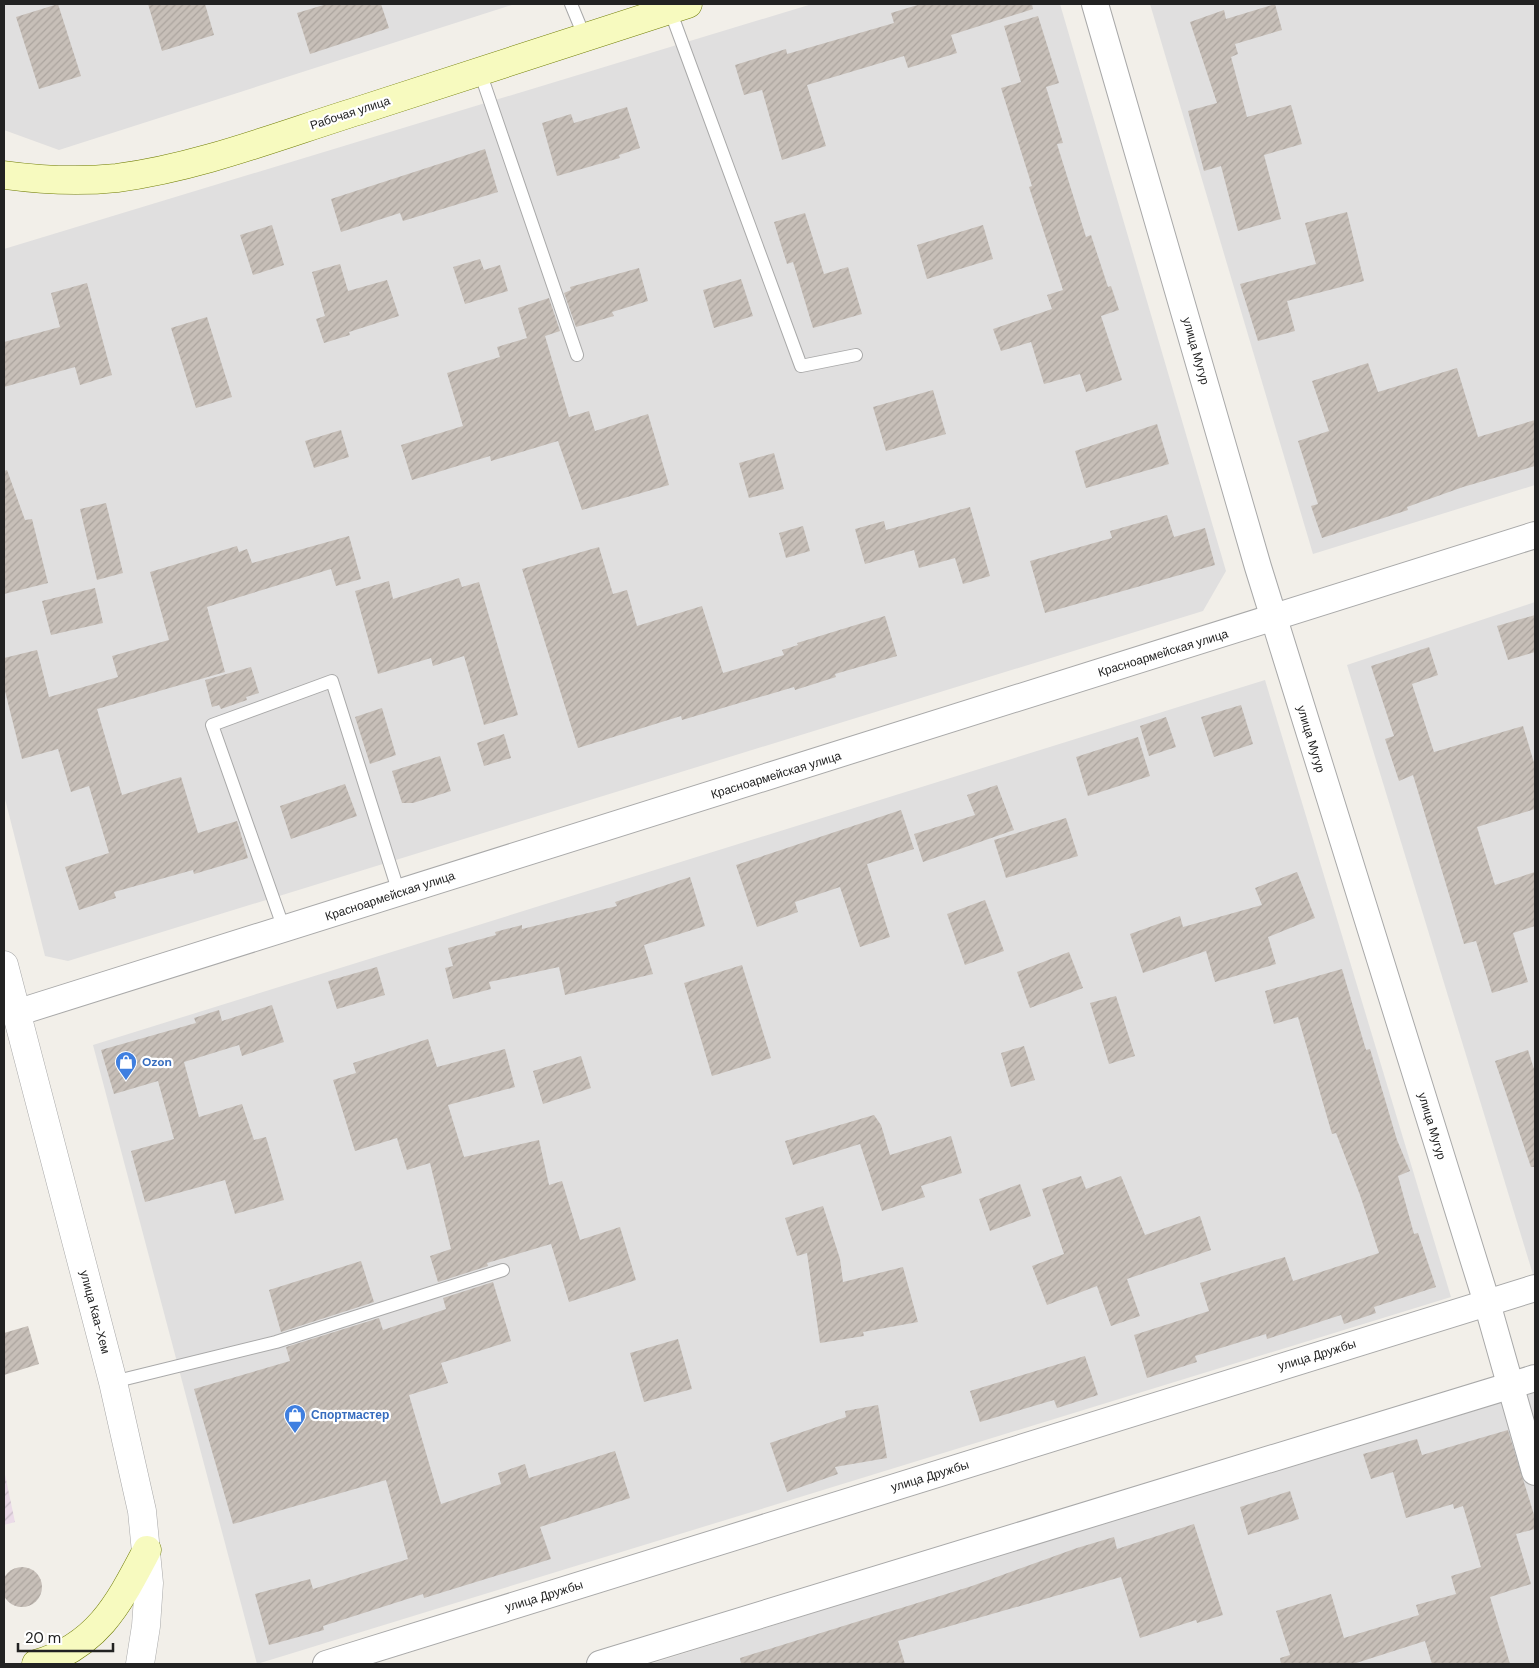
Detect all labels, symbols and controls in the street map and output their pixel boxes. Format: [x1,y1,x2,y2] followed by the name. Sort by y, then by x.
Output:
[308,92,392,133] street label: Рабочая улица
[1179,316,1213,387] street label: улица Мугур
[1096,625,1230,680] street label: Красноармейская улица
[1293,704,1329,775] street label: улица Мугур
[709,747,843,802] street label: Красноармейская улица
[323,867,457,925] street label: Красноармейская улица
[114,1050,138,1081] shop icon: Ozon
[142,1054,172,1070] place label: Ozon
[1414,1091,1450,1162] street label: улица Мугур
[76,1268,114,1356] street label: улица Каа-Хем
[1276,1336,1358,1374] street label: улица Дружбы
[283,1403,307,1434] shop icon: Спортмастер
[311,1407,389,1423] place label: Спортмастер
[889,1457,971,1495] street label: улица Дружбы
[503,1577,585,1615] street label: улица Дружбы
[18,1620,112,1652] scale bar
[25,1628,61,1648] text: 20 m

